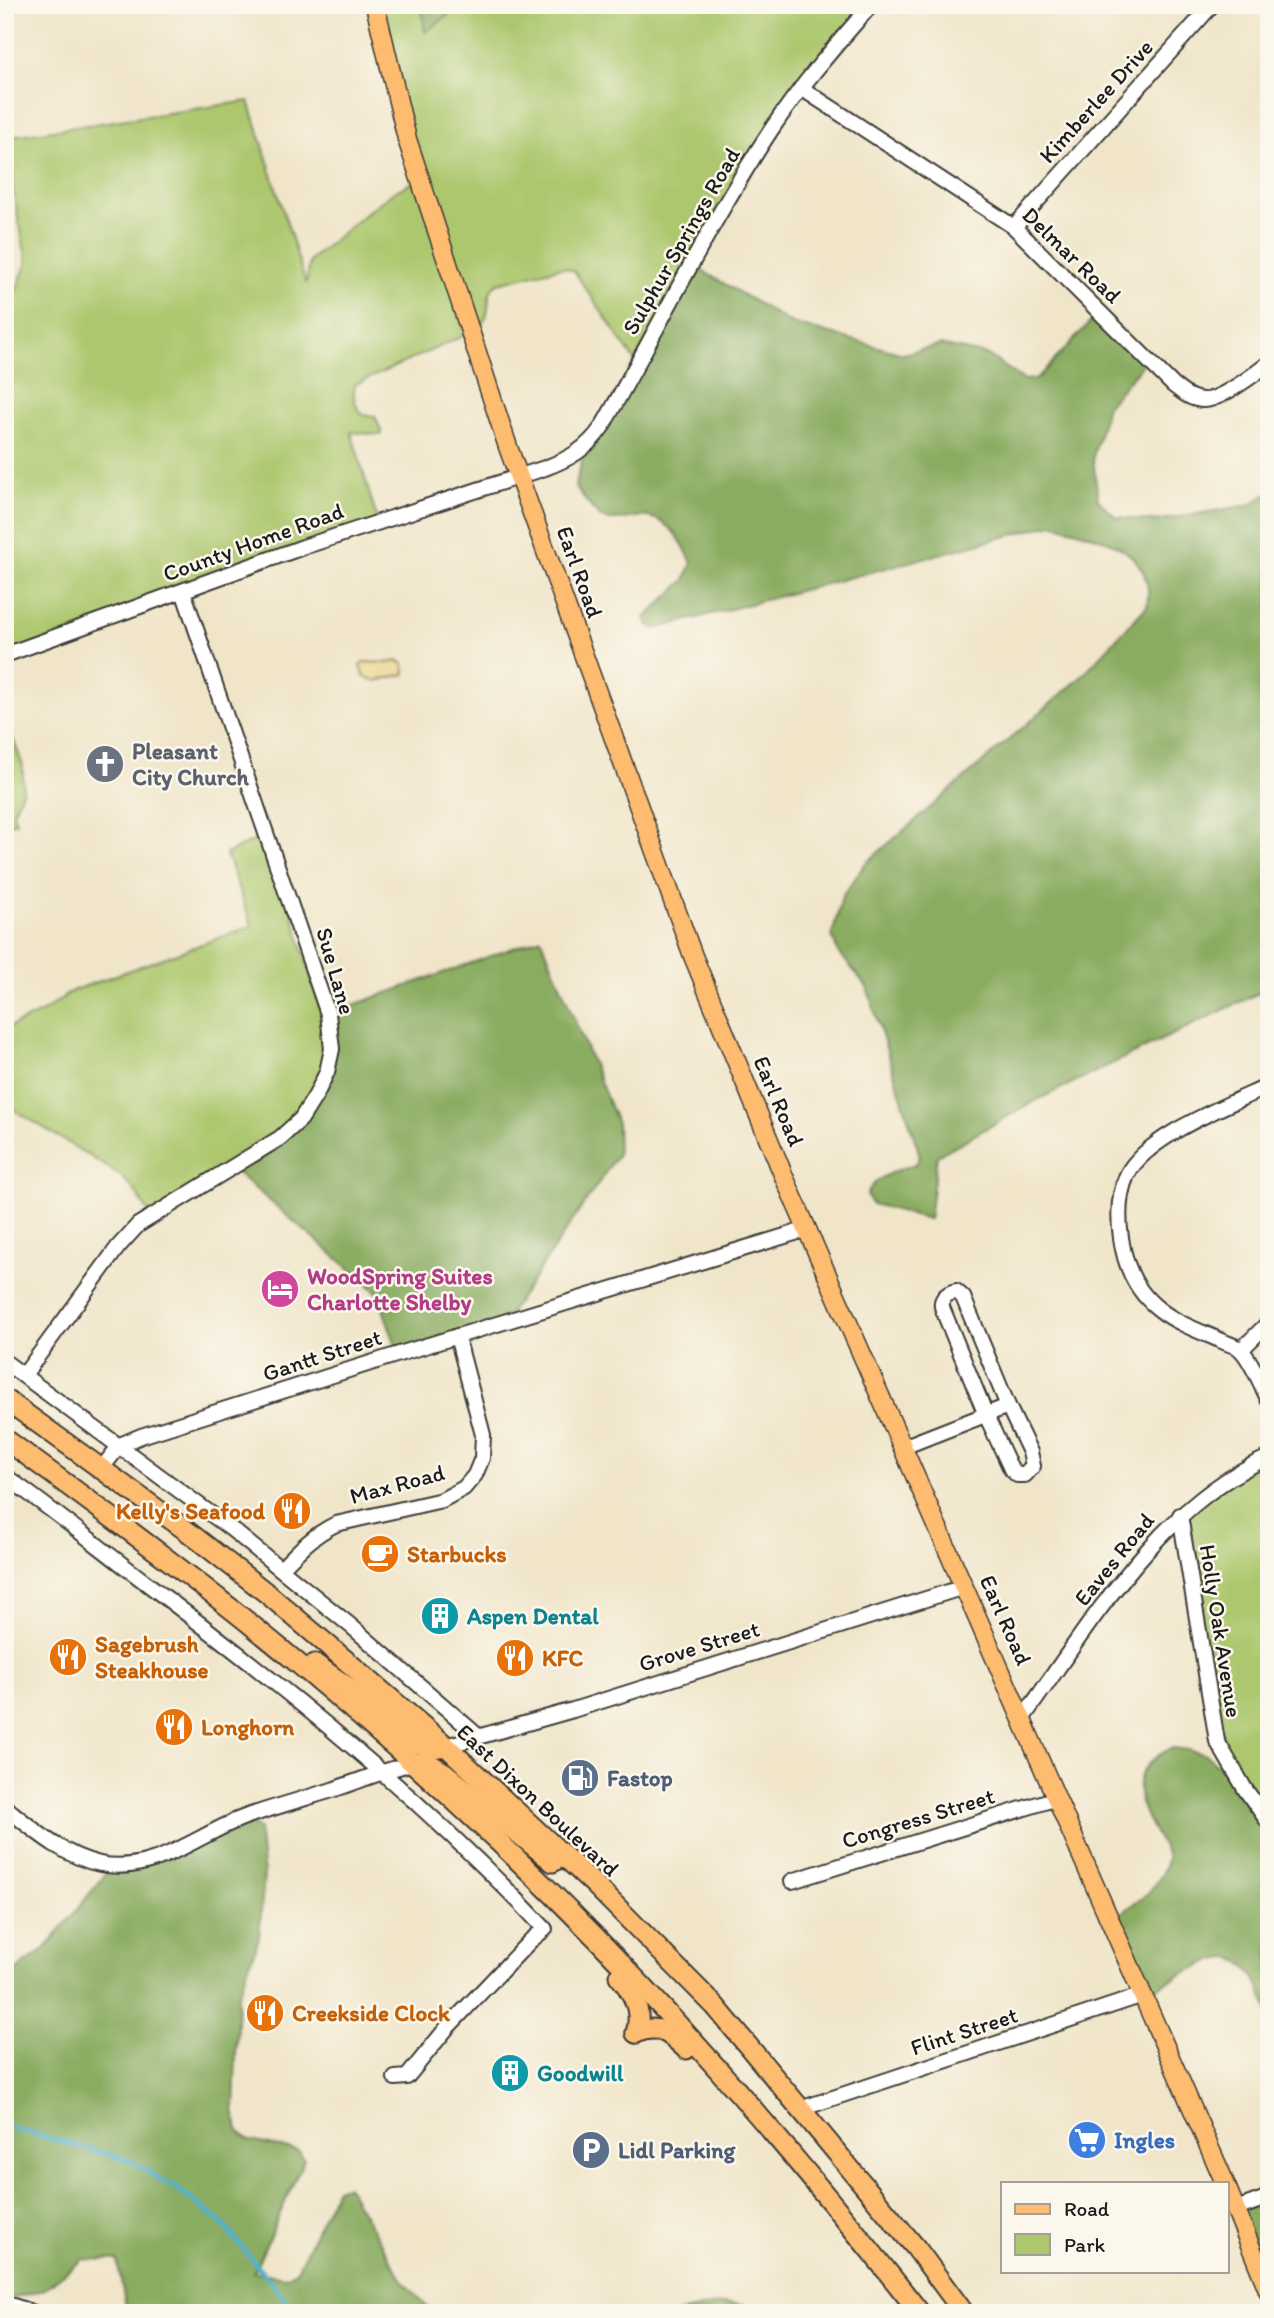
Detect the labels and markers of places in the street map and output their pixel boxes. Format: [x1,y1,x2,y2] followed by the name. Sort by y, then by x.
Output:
[132,737,249,791] place label: Pleasant City Church
[84,743,126,785] church icon: Pleasant City Church
[307,1262,493,1316] place label: WoodSpring Suites Charlotte Shelby
[259,1268,301,1310] hotel icon: WoodSpring Suites Charlotte Shelby
[271,1490,313,1532] restaurant icon: Kelly's Seafood
[116,1497,265,1525] place label: Kelly's Seafood
[359,1533,401,1575] cafe icon: Starbucks
[407,1540,507,1568] place label: Starbucks
[419,1595,461,1637] building icon: Aspen Dental
[466,1602,599,1630] place label: Aspen Dental
[95,1630,208,1684] place label: Sagebrush Steakhouse
[47,1636,89,1678] restaurant icon: Sagebrush Steakhouse
[494,1637,536,1679] restaurant icon: KFC
[542,1644,584,1672] place label: KFC
[153,1706,195,1748] restaurant icon: Longhorn
[201,1713,295,1741] place label: Longhorn
[559,1757,601,1799] fuel station icon: Fastop
[607,1764,673,1792] place label: Fastop
[244,1992,286,2034] restaurant icon: Creekside Clock
[292,1999,451,2027] place label: Creekside Clock
[489,2052,531,2094] building icon: Goodwill
[537,2059,624,2087] place label: Goodwill
[1066,2119,1108,2161] supermarket icon: Ingles
[1114,2126,1175,2154] place label: Ingles
[570,2129,612,2171] parking icon: Lidl Parking
[618,2136,736,2164] place label: Lidl Parking

